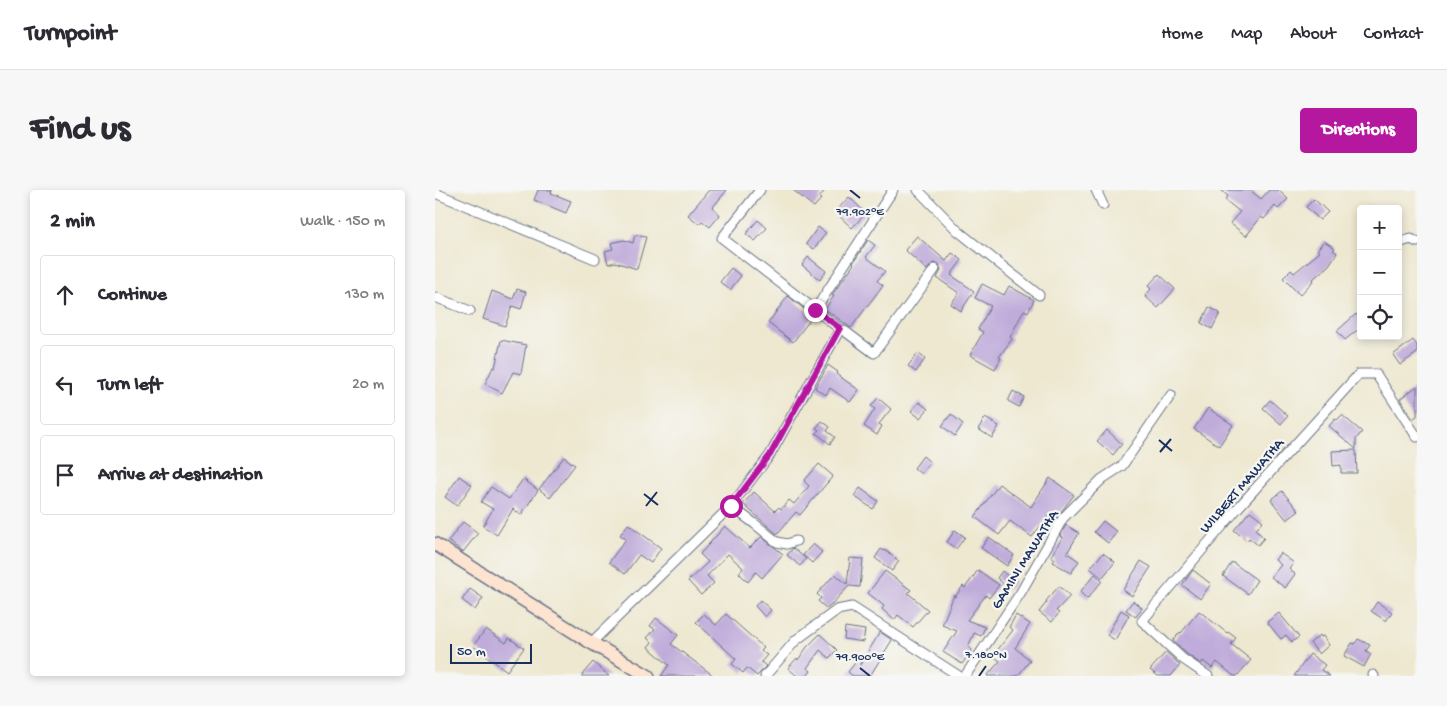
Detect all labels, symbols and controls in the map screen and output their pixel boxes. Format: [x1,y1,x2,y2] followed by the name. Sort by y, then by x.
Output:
[25,20,116,49] text: Turnpoint
[1161,24,1203,45] text: Home
[1231,24,1262,45] text: Map
[1290,24,1336,45] text: About
[1364,24,1422,45] text: Contact
[1300,108,1417,153] button: Directions
[30,110,130,151] text: Find us
[1357,205,1402,340] map controls
[1357,205,1402,250] button: +
[835,206,884,220] text: 79.902°E
[50,210,95,235] text: 2 min
[300,213,385,232] text: Walk · 150 m
[1357,250,1402,295] button: −
[51,281,79,309] icon: ahead
[98,284,167,307] text: Continue
[345,286,384,305] text: 130 m
[1357,295,1402,340] button: locate
[804,299,827,322] route end
[51,371,79,399] icon: left
[98,374,162,397] text: Turn left
[352,376,384,395] text: 20 m
[1196,434,1289,538] street label: WILBERT MAWATHA
[51,461,79,489] icon: arrive
[98,464,262,487] text: Arrive at destination
[720,495,743,518] route start
[988,506,1064,613] street label: GAMINI MAWATHA
[450,641,533,664] scale bar
[457,644,486,661] text: 50 m
[964,649,1007,663] text: 7.180°N
[835,651,885,665] text: 79.900°E

